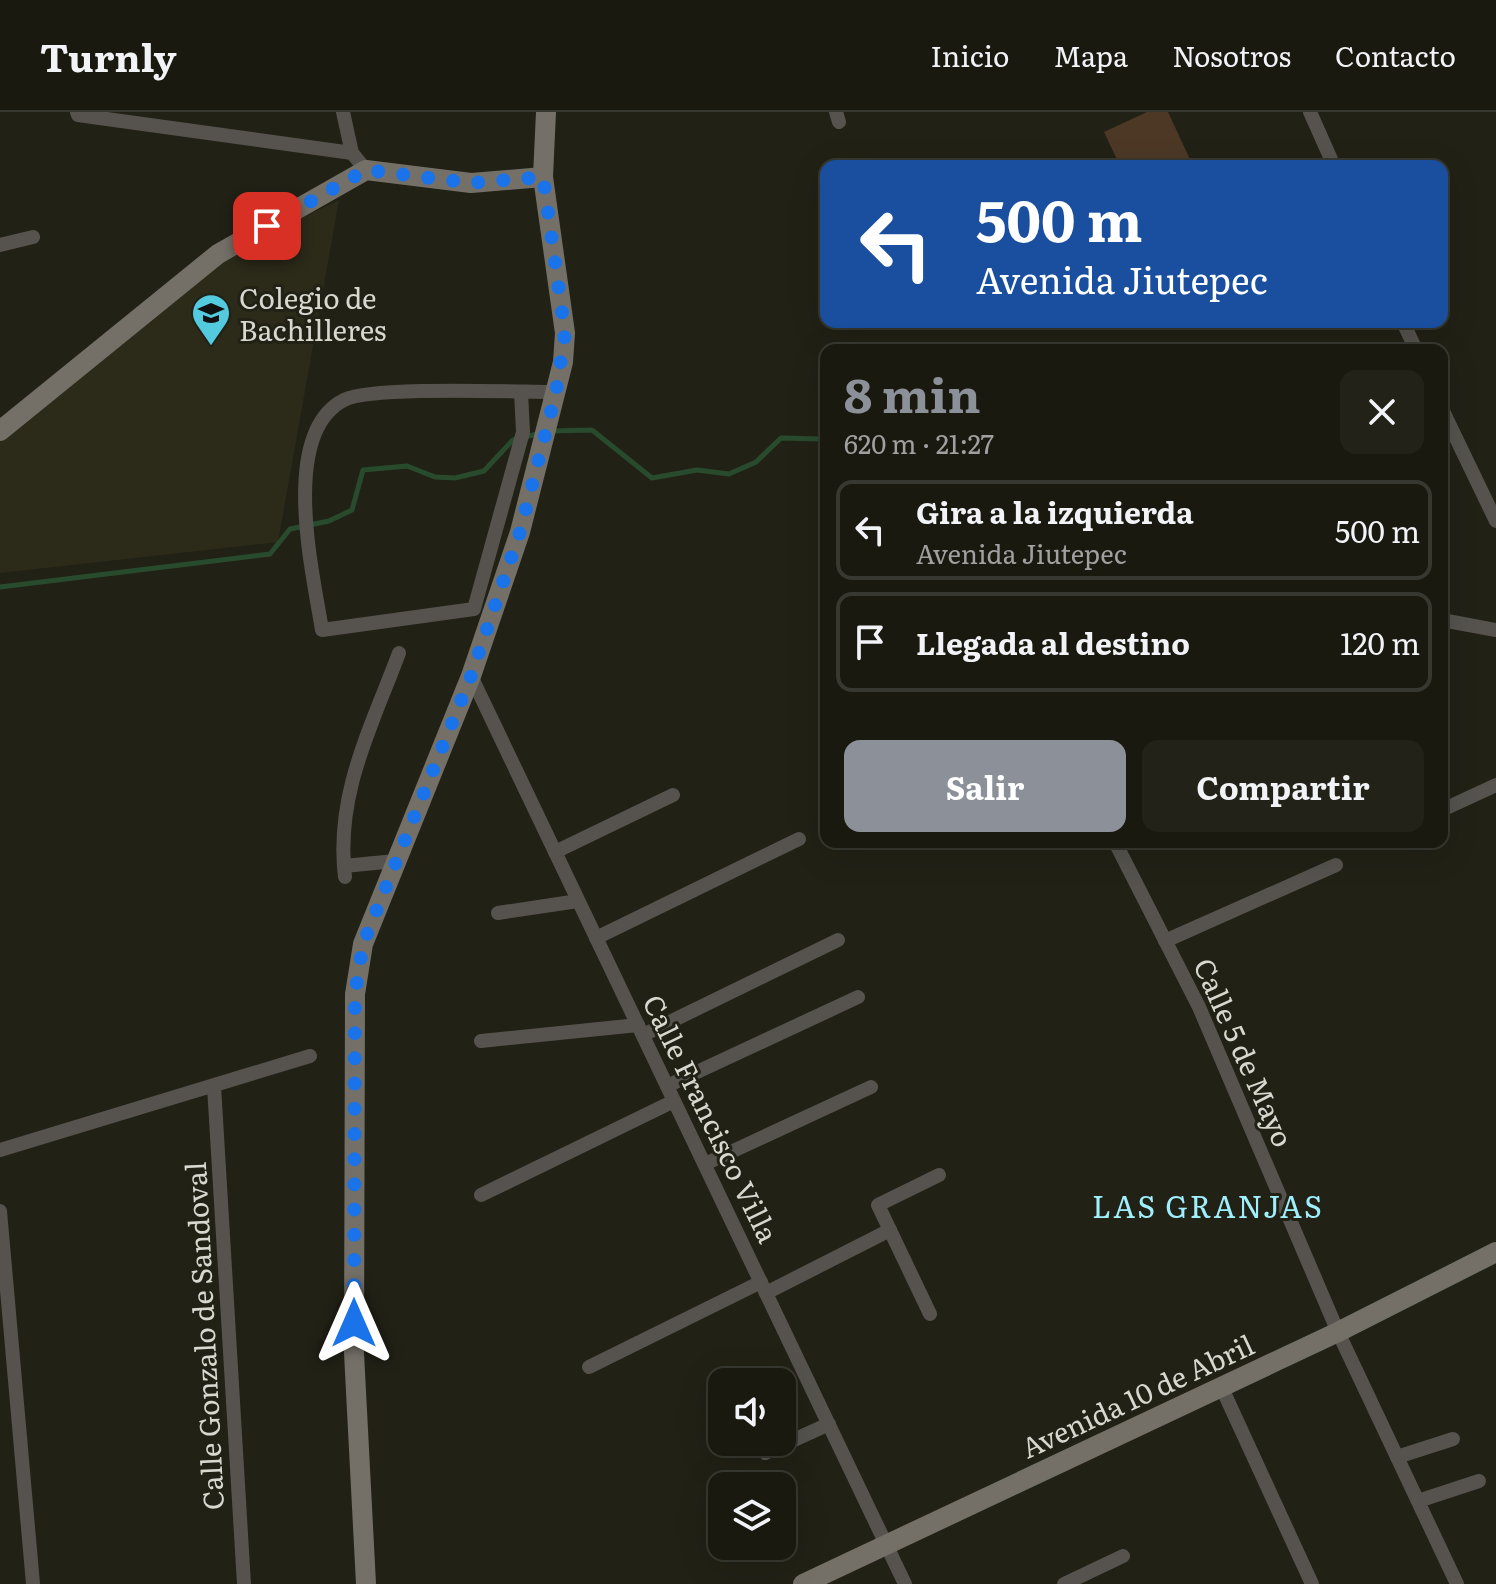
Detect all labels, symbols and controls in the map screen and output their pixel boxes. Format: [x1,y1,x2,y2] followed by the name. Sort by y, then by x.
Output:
[40,27,177,84] text: Turnly
[930,34,1009,76] text: Inicio
[1053,34,1128,76] text: Mapa
[1172,34,1291,76] text: Nosotros
[1335,34,1456,76] text: Contacto
[976,176,1143,259] text: 500 m
[233,192,301,260] pin
[844,192,948,296] icon: left
[245,204,289,248] icon: arrive
[976,252,1268,305] text: Avenida Jiutepec
[239,276,387,350] place label: Colegio de Bachilleres
[190,292,232,347] school or university icon: Colegio de Bachilleres
[844,357,981,428] text: 8 min
[1340,370,1424,454] button: close
[844,423,994,462] text: 620 m · 21:27
[916,489,1194,533] text: Gira a la izquierda
[848,508,892,552] icon: left
[1335,508,1420,552] text: 500 m
[916,533,1127,572] text: Avenida Jiutepec
[848,620,892,664] icon: arrive
[916,620,1190,664] text: Llegada al destino
[1340,620,1420,664] text: 120 m
[844,740,1126,832] button: Salir
[1142,740,1424,832] button: Compartir
[1185,951,1305,1153] street label: Calle 5 de Mayo
[634,987,790,1249] street label: Calle Francisco Villa
[173,1161,233,1511] street label: Calle Gonzalo de Sandoval
[1092,1183,1324,1227] district label: LAS GRANJAS
[312,1281,396,1365] position arrow
[1014,1323,1260,1467] street label: Avenida 10 de Abril
[708,1368,796,1560] map controls
[708,1368,796,1456] button: sound
[708,1472,796,1560] button: layers

